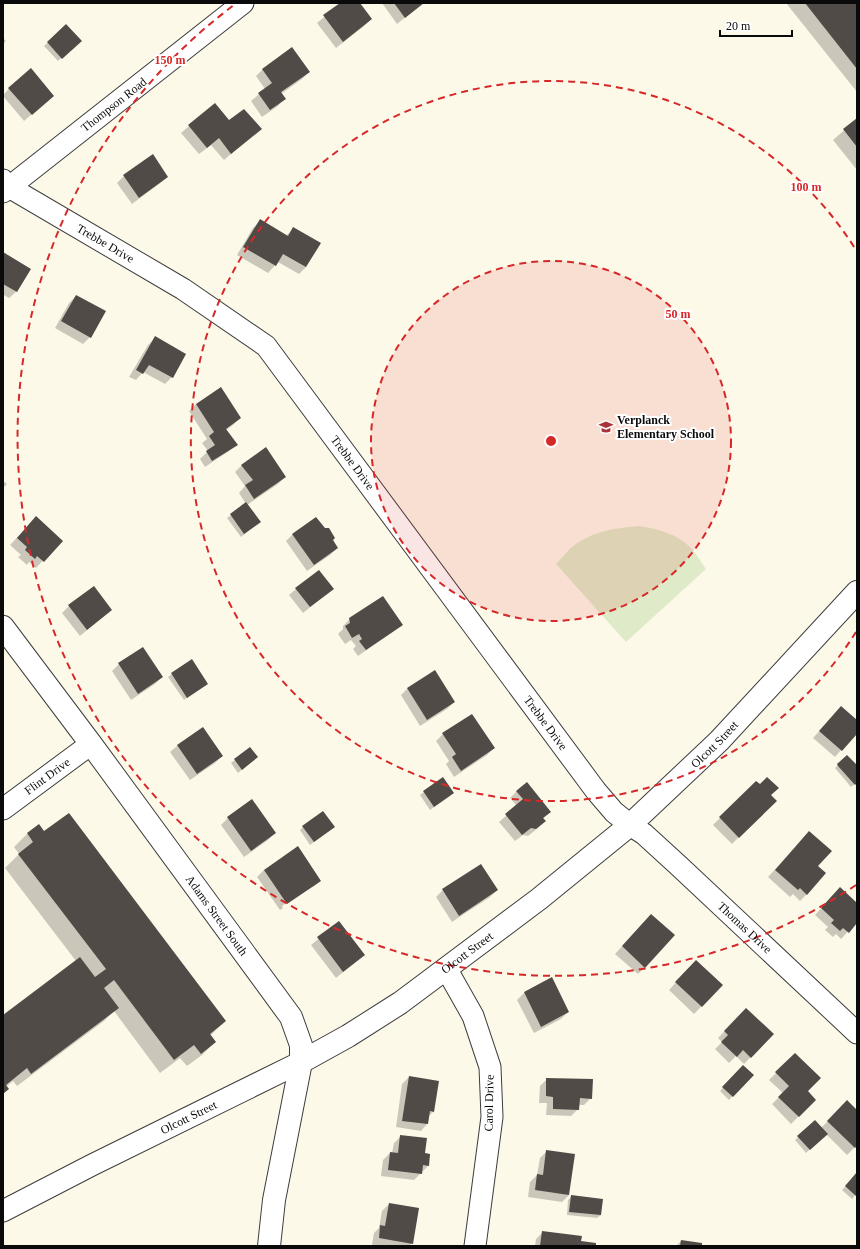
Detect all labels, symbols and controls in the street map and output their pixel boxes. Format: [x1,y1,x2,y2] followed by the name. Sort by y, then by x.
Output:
[720,12,792,38] scale bar
[726,19,751,33] text: 20 m
[155,53,186,67] text: 150 m
[78,75,149,135] street label: Thompson Road
[791,180,822,194] text: 100 m
[74,221,137,266] street label: Trebbe Drive
[666,307,691,321] text: 50 m
[617,413,715,441] place label: Verplanck Elementary School
[598,419,614,435] school or university icon: Verplanck Elementary School
[328,433,377,493] street label: Trebbe Drive
[544,434,558,448] centre of rings
[521,693,570,753] street label: Trebbe Drive
[688,717,742,771] street label: Olcott Street
[22,755,73,798] street label: Flint Drive
[183,873,251,958] street label: Adams Street South
[715,899,775,956] street label: Thomas Drive
[438,929,496,977] street label: Olcott Street
[482,1074,496,1132] street label: Carol Drive
[158,1097,220,1137] street label: Olcott Street

